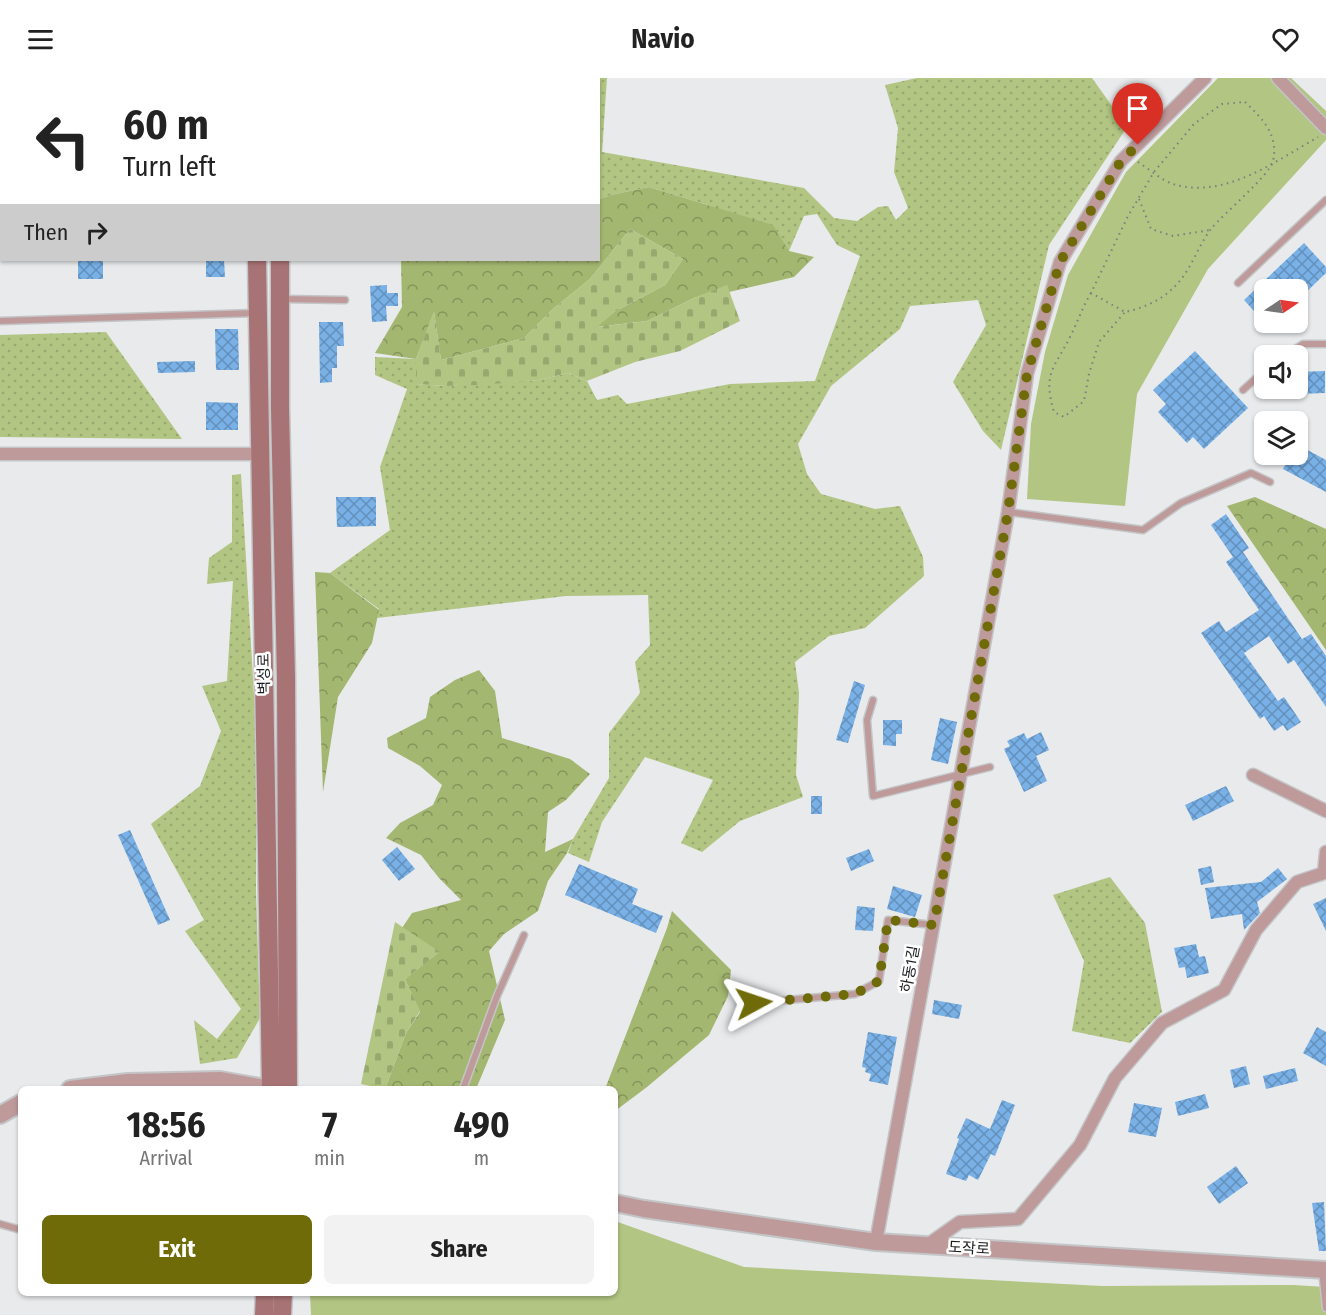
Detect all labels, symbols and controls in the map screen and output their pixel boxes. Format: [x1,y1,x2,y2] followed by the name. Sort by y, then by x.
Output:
[24,23,57,56] icon: menu
[631,23,695,55] text: Navio
[1269,23,1302,56] icon: heart
[1112,83,1163,145] pin
[1121,92,1154,125] icon: arrive
[123,100,209,150] text: 60 m
[24,102,102,180] icon: left
[123,151,216,183] text: Turn left
[80,216,113,249] icon: right
[24,219,68,246] text: Then
[1254,279,1308,333] north arrow
[1254,279,1308,465] map controls
[1254,345,1308,399] button: sound
[1254,411,1308,465] button: layers
[255,653,273,695] street label: 벽성로
[897,944,923,994] street label: 하동1길
[722,971,786,1035] position arrow
[126,1103,206,1147] text: 18:56
[322,1103,337,1147] text: 7
[453,1103,510,1147] text: 490
[140,1146,193,1170] text: Arrival
[314,1146,345,1170] text: min
[474,1146,489,1170] text: m
[42,1215,312,1284] button: Exit
[324,1215,594,1284] button: Share
[948,1238,990,1258] street label: 도작로

